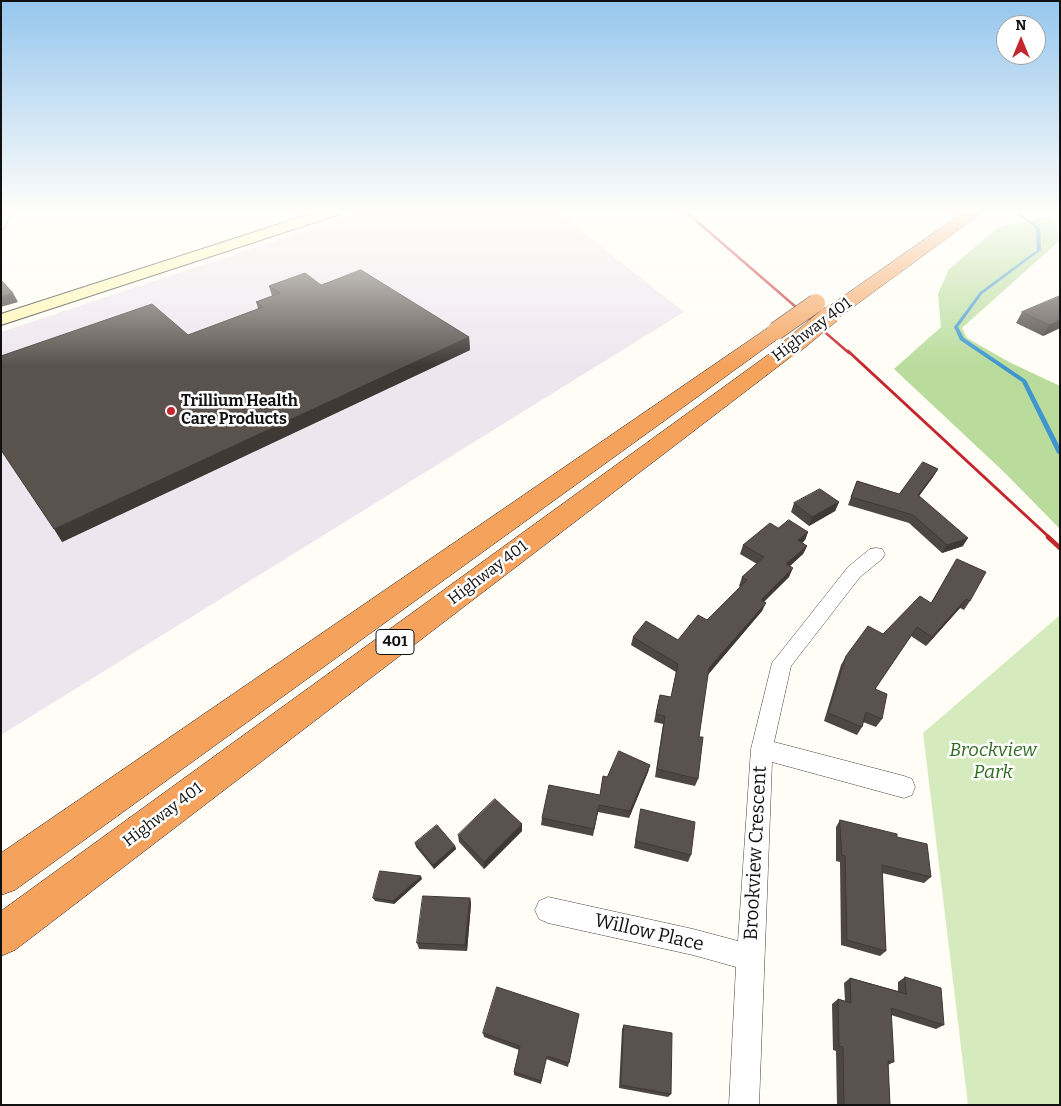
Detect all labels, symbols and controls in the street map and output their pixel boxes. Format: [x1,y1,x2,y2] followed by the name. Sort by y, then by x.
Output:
[996,15,1046,65] north arrow
[1016,17,1026,34] text: N
[769,294,855,366] street label: Highway 401
[181,392,298,430] place label: Trillium Health Care Products
[165,405,177,417] marker: Trillium Health Care Products
[445,537,531,609] street label: Highway 401
[376,630,414,654] road number: 401
[949,740,1037,784] park label: Brockview Park
[740,765,772,941] street label: Brookview Crescent
[120,779,206,851] street label: Highway 401
[592,909,706,957] street label: Willow Place

